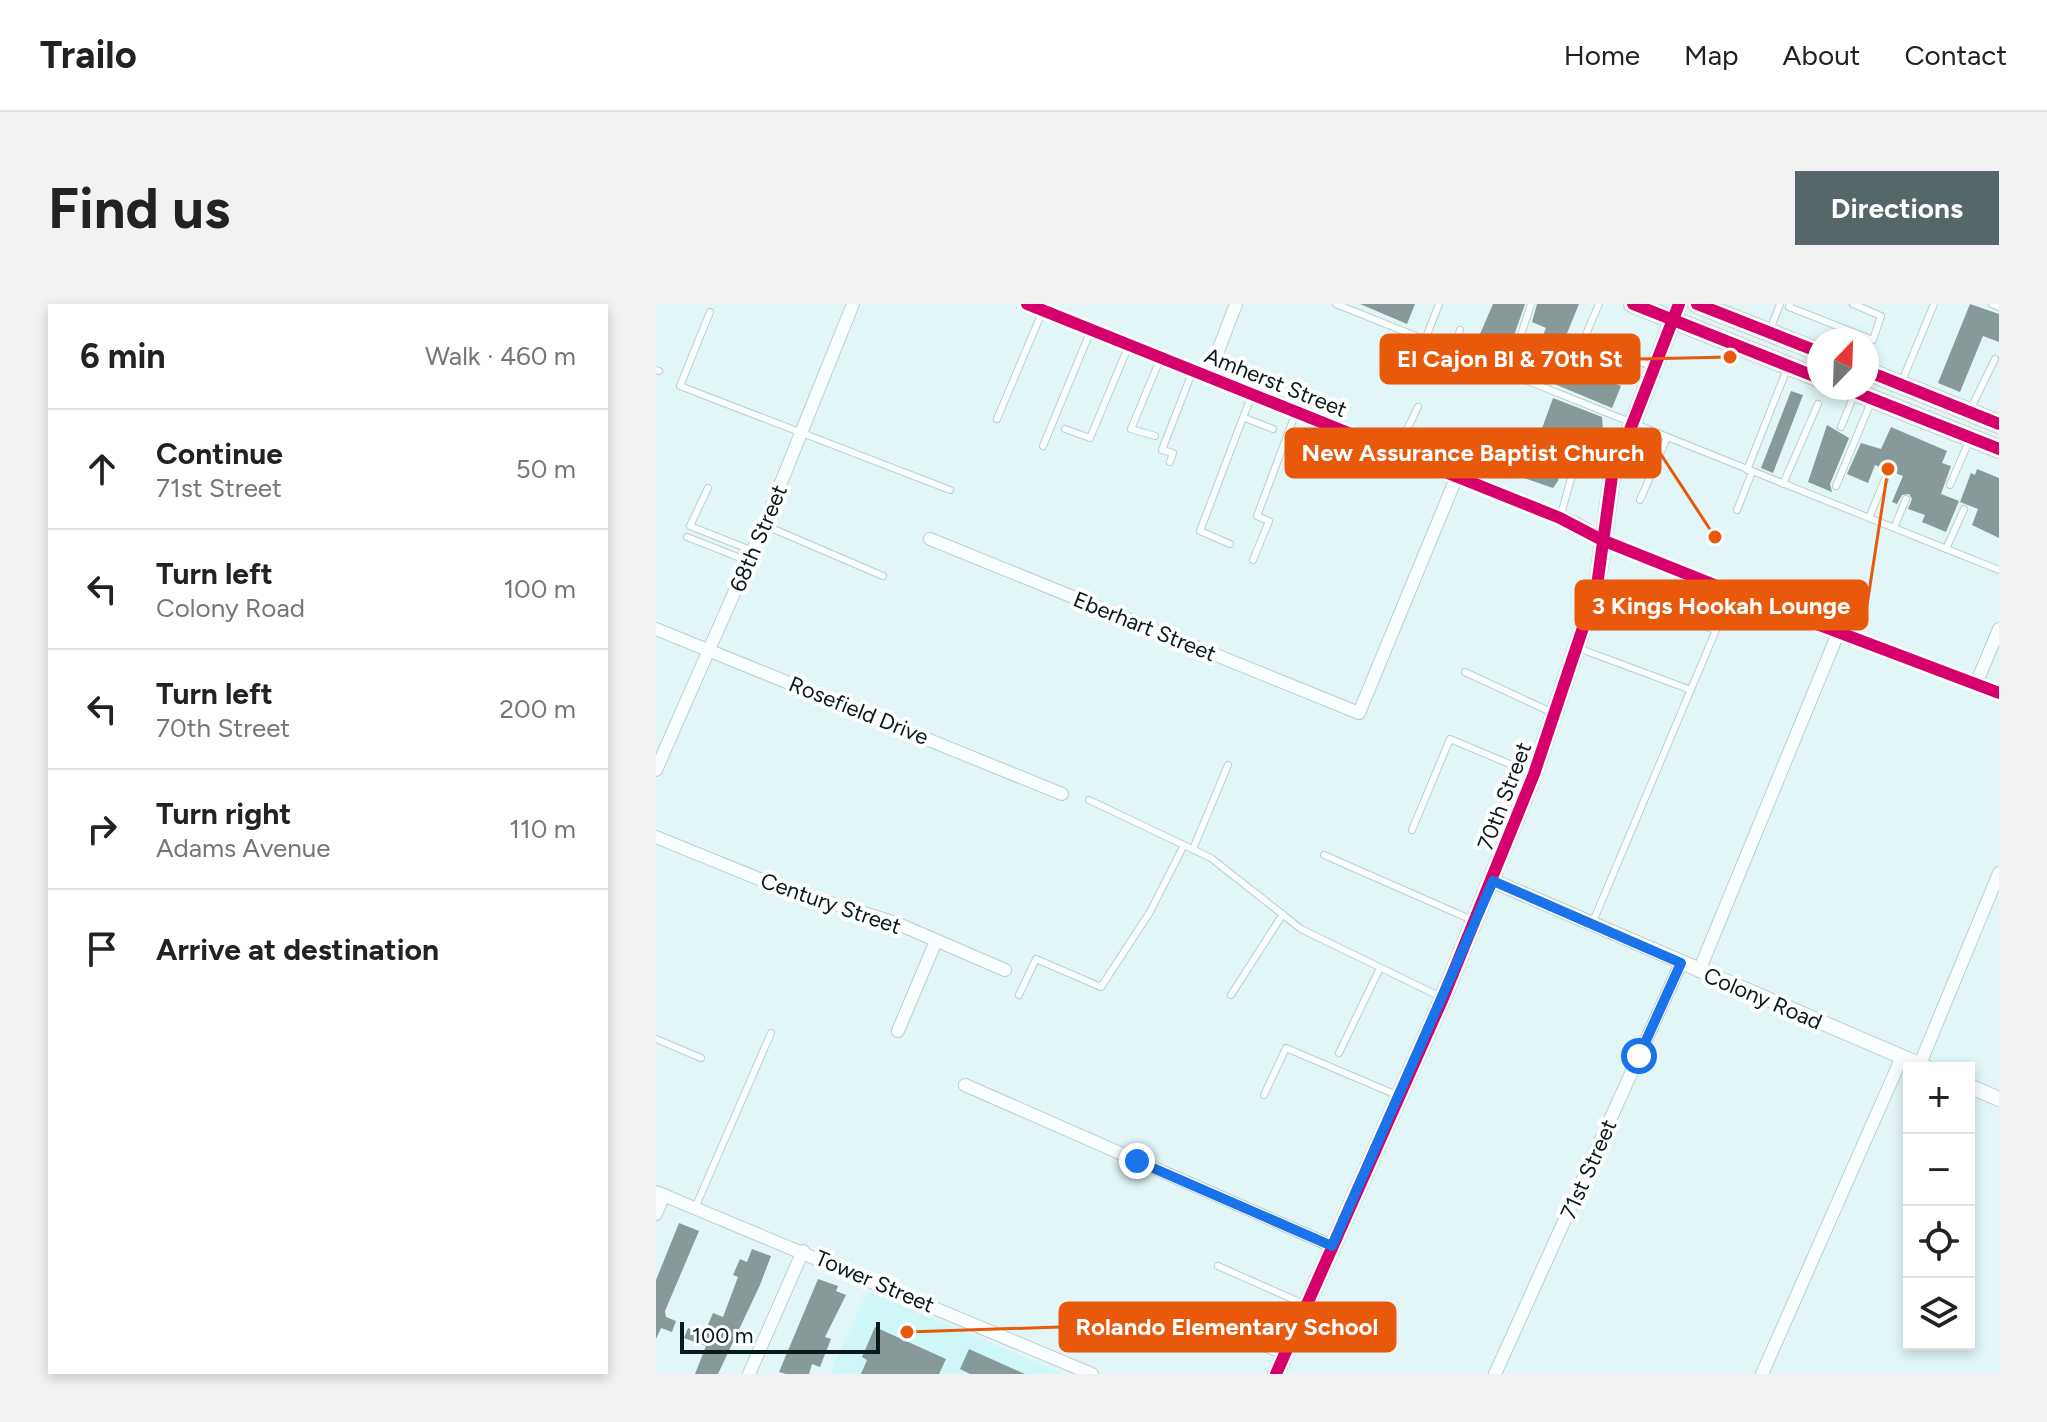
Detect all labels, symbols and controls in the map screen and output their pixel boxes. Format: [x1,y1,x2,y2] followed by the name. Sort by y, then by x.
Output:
[40,32,137,78] text: Trailo
[1564,38,1640,72] text: Home
[1684,38,1739,72] text: Map
[1783,38,1860,72] text: About
[1904,38,2007,72] text: Contact
[1795,171,1999,245] button: Directions
[48,175,230,242] text: Find us
[1807,328,1879,400] north arrow
[1381,335,1639,383] callout: El Cajon Bl & 70th St
[80,336,166,377] text: 6 min
[425,340,576,372] text: Walk · 460 m
[1201,342,1351,423] street label: Amherst Street
[1397,344,1623,373] text: El Cajon Bl & 70th St
[1286,429,1660,477] callout: New Assurance Baptist Church
[156,435,283,472] text: Continue
[1302,438,1644,467] text: New Assurance Baptist Church
[80,447,124,491] icon: ahead
[516,453,576,485] text: 50 m
[156,472,282,504] text: 71st Street
[724,481,793,596] street label: 68th Street
[156,555,273,592] text: Turn left
[80,567,124,611] icon: left
[503,573,576,605] text: 100 m
[1576,581,1867,629] callout: 3 Kings Hookah Lounge
[1069,586,1220,667] street label: Eberhart Street
[1592,591,1850,620] text: 3 Kings Hookah Lounge
[156,592,305,624] text: Colony Road
[785,670,933,751] street label: Rosefield Drive
[156,675,273,712] text: Turn left
[80,687,124,731] icon: left
[500,693,576,725] text: 200 m
[156,712,290,744] text: 70th Street
[1472,738,1537,854] street label: 70th Street
[156,795,291,832] text: Turn right
[80,807,124,851] icon: right
[509,813,576,845] text: 110 m
[156,832,331,864] text: Adams Avenue
[757,867,905,940] street label: Century Street
[80,927,124,971] icon: arrive
[156,931,439,968] text: Arrive at destination
[1700,961,1826,1036] street label: Colony Road
[1621,1038,1657,1074] route start
[1903,1062,1975,1350] map controls
[1903,1062,1975,1134] button: +
[1554,1115,1622,1223] street label: 71st Street
[1903,1134,1975,1206] button: −
[1119,1143,1155,1179] route end
[1903,1206,1975,1278] button: locate
[811,1244,938,1319] street label: Tower Street
[1903,1278,1975,1350] button: layers
[1060,1303,1395,1351] callout: Rolando Elementary School
[1076,1312,1378,1341] text: Rolando Elementary School
[680,1318,880,1354] scale bar
[692,1322,753,1349] text: 100 m

